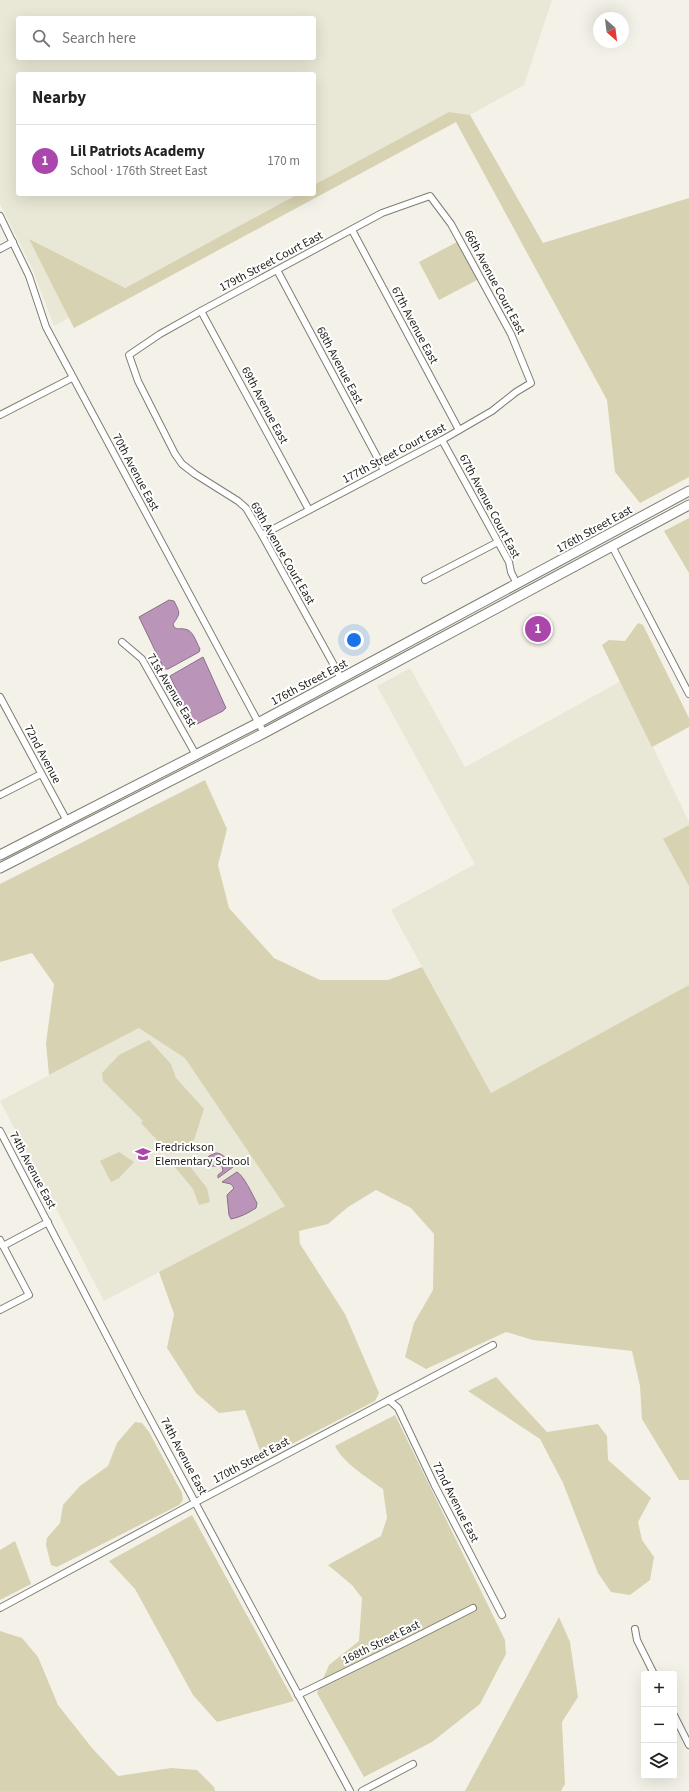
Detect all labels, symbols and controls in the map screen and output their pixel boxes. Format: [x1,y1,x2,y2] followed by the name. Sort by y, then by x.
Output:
[593,12,629,48] north arrow
[16,16,316,60] search box
[30,27,52,49] icon: search
[62,28,136,49] text: Search here
[32,86,86,110] text: Nearby
[70,141,205,162] text: Lil Patriots Academy
[42,152,48,170] text: 1
[267,152,300,170] text: 170 m
[70,162,207,180] text: School · 176th Street East
[216,227,326,296] street label: 179th Street Court East
[460,227,529,337] street label: 66th Avenue Court East
[387,283,442,367] street label: 67th Avenue East
[312,323,367,407] street label: 68th Avenue East
[237,363,292,447] street label: 69th Avenue East
[339,419,449,488] street label: 177th Street Court East
[108,430,163,514] street label: 70th Avenue East
[455,451,524,561] street label: 67th Avenue Court East
[246,499,319,608] street label: 69th Avenue Court East
[553,502,635,557] street label: 176th Street East
[525,614,551,644] pin: 1
[344,630,364,650] your location
[143,650,200,731] street label: 71st Avenue East
[268,655,351,710] street label: 176th Street East
[20,722,65,787] street label: 72nd Avenue
[5,1128,60,1212] street label: 74th Avenue East
[155,1139,250,1170] place label: Fredrickson Elementary School
[134,1145,152,1163] school or university icon: Fredrickson Elementary School
[156,1414,211,1498] street label: 74th Avenue East
[210,1433,293,1488] street label: 170th Street East
[428,1459,483,1545] street label: 72nd Avenue East
[339,1616,423,1669] street label: 168th Street East
[641,1671,677,1779] map controls
[641,1671,677,1707] button: +
[641,1707,677,1743] button: −
[641,1743,677,1779] button: layers

